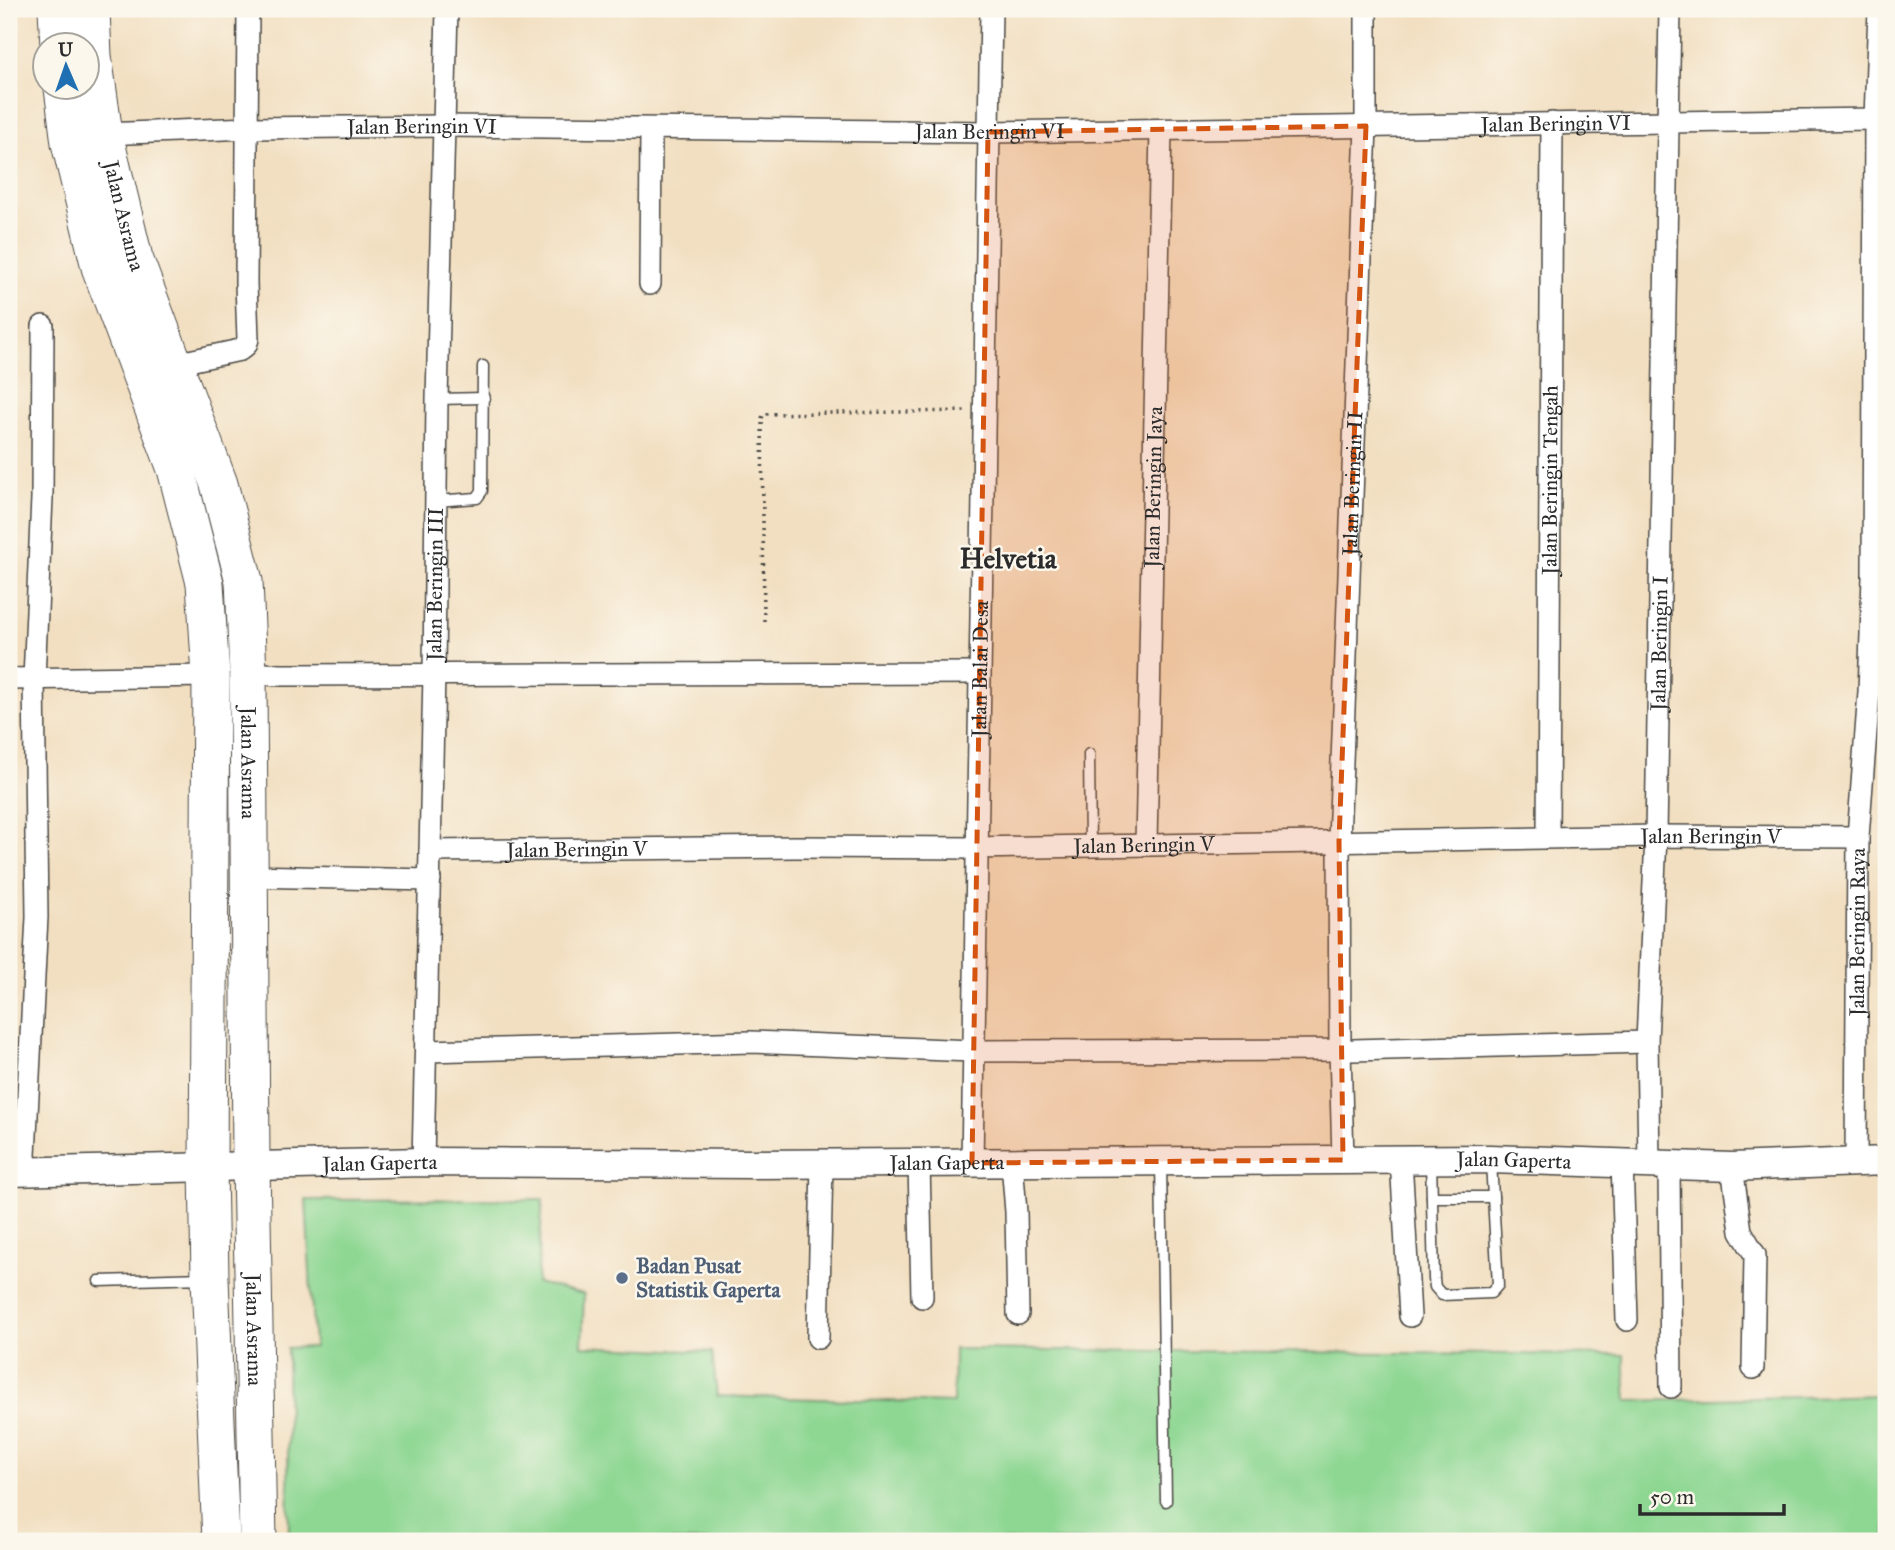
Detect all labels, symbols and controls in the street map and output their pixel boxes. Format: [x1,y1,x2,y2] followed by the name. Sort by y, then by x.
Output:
[32,32,102,102] north arrow
[58,38,74,61] text: U
[1479,110,1631,138] street label: Jalan Beringin VI
[345,113,497,140] street label: Jalan Beringin VI
[913,118,1065,145] street label: Jalan Beringin VI
[97,156,151,275] street label: Jalan Asrama
[1536,385,1564,577] street label: Jalan Beringin Tengah
[1139,406,1168,570] street label: Jalan Beringin Jaya
[1337,411,1368,558] street label: Jalan Beringin II
[421,507,449,663] street label: Jalan Beringin III
[959,541,1058,576] district label: Helvetia
[1645,575,1673,713] street label: Jalan Beringin I
[966,600,994,740] street label: Jalan Balai Desa
[235,705,262,819] street label: Jalan Asrama
[1638,823,1783,850] street label: Jalan Beringin V
[1071,831,1216,859] street label: Jalan Beringin V
[504,836,649,863] street label: Jalan Beringin V
[1844,848,1871,1018] street label: Jalan Beringin Raya
[1454,1146,1572,1175] street label: Jalan Gaperta
[320,1149,438,1177] street label: Jalan Gaperta
[887,1149,1005,1176] street label: Jalan Gaperta
[636,1253,782,1303] place label: Badan Pusat Statistik Gaperta
[614,1270,630,1286] marker: Badan Pusat Statistik Gaperta
[240,1271,268,1386] street label: Jalan Asrama
[1640,1473,1783,1517] scale bar
[1650,1484,1695,1510] text: 50 m

